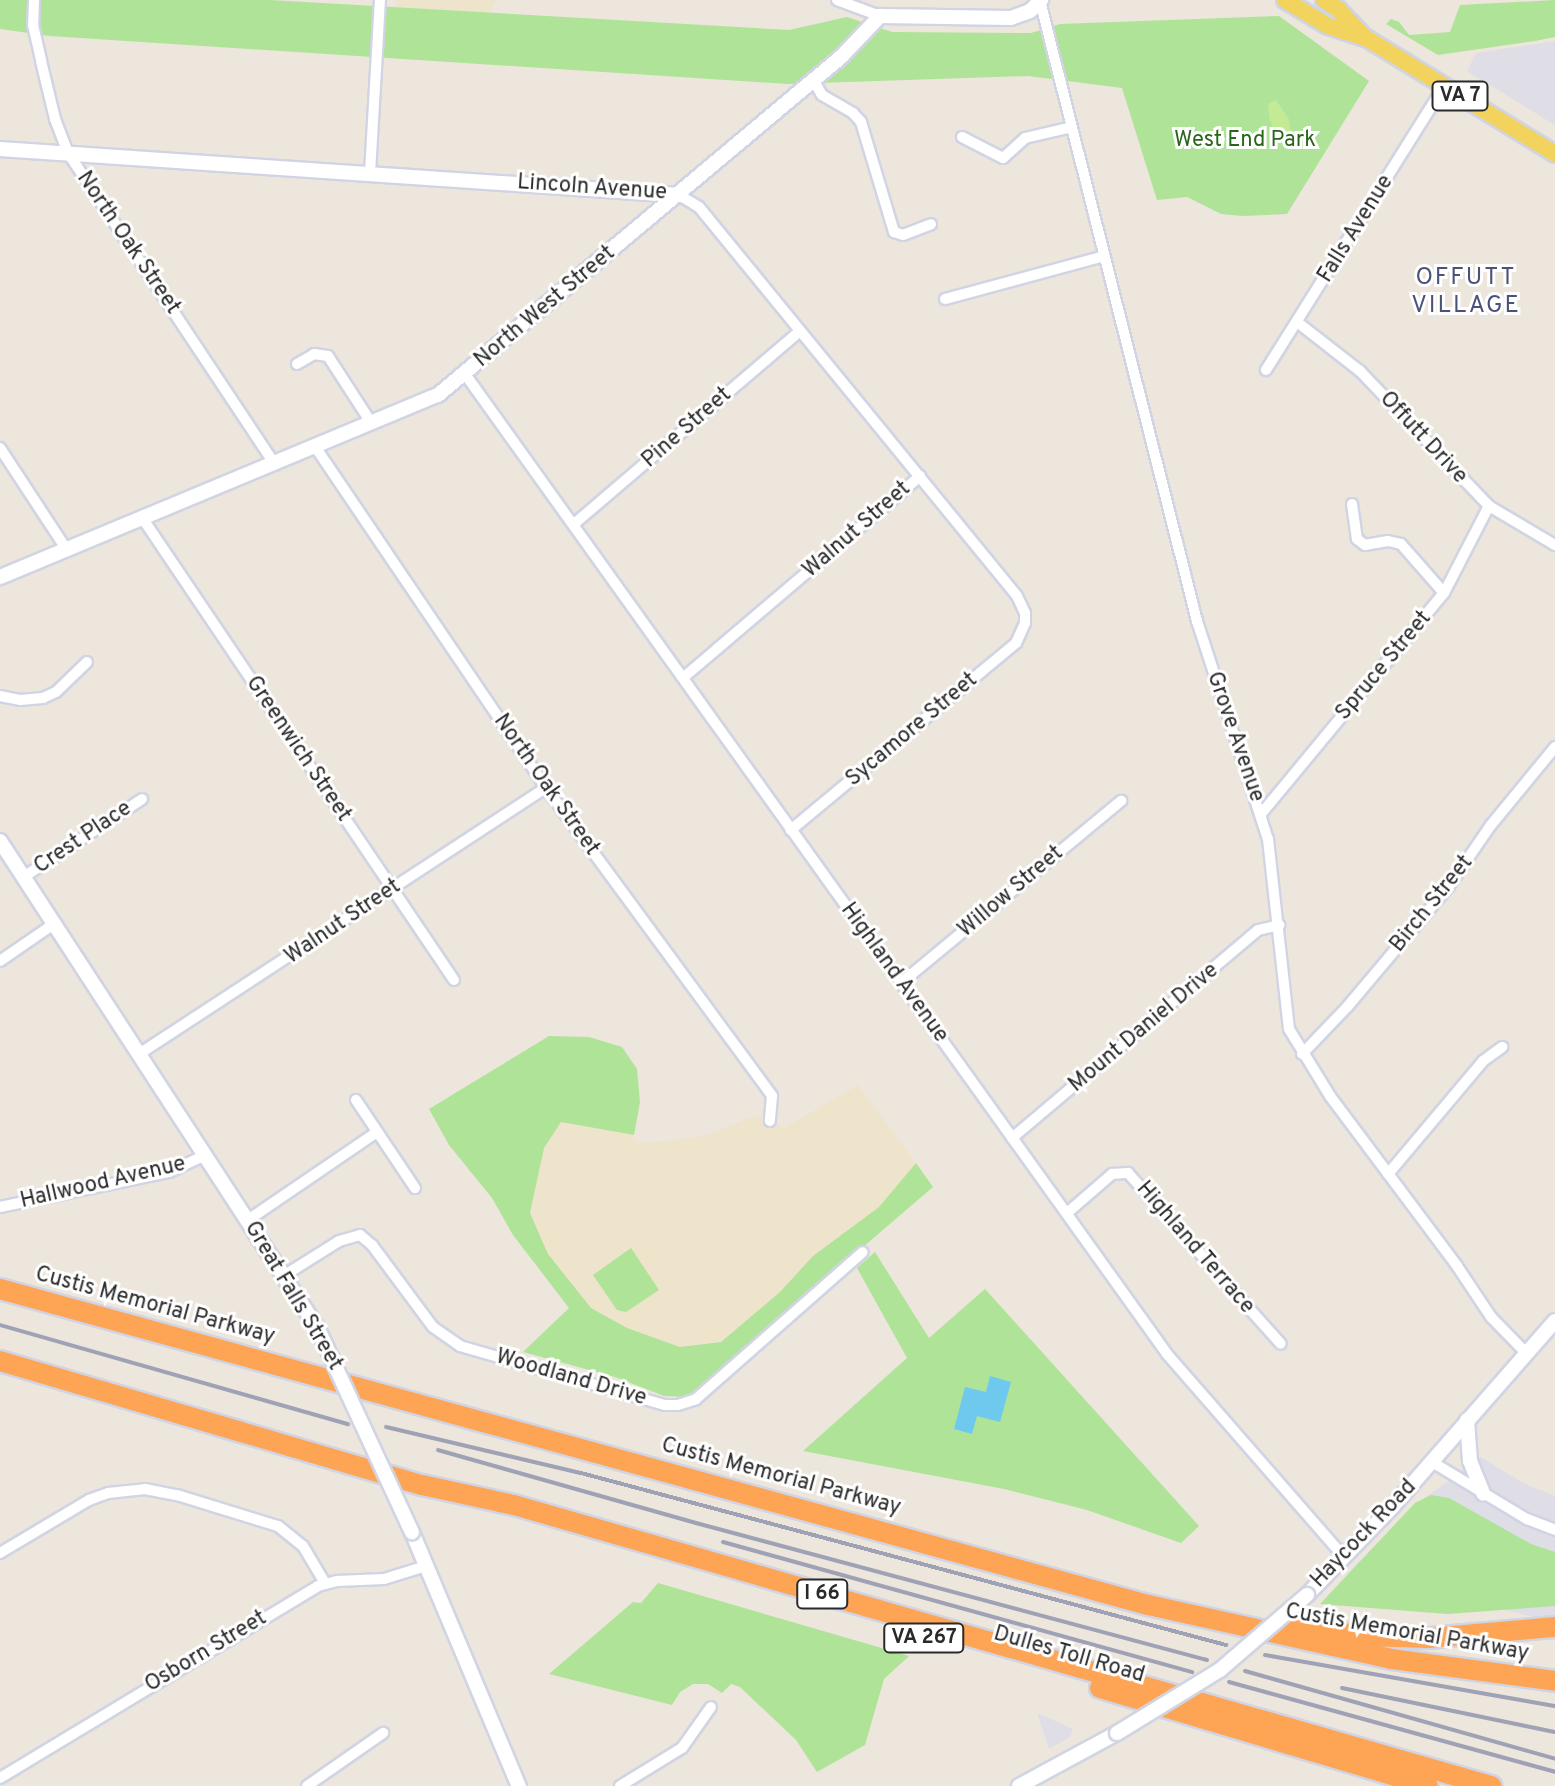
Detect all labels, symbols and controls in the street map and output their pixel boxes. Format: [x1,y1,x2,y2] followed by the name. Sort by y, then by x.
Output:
[1430,80,1490,112] road number: VA 7
[1174,128,1316,154] park label: West End Park
[70,166,186,320] street label: North Oak Street
[516,170,668,206] street label: Lincoln Avenue
[1312,170,1400,288] street label: Falls Avenue
[469,240,621,374] street label: North West Street
[1411,265,1521,321] district label: OFFUTT VILLAGE
[637,382,737,474] street label: Pine Street
[1373,386,1473,490] street label: Offutt Drive
[798,476,916,584] street label: Walnut Street
[1331,606,1437,726] street label: Spruce Street
[841,667,983,793] street label: Sycamore Street
[1200,668,1270,806] street label: Grove Avenue
[240,671,356,827] street label: Greenwich Street
[487,709,605,861] street label: North Oak Street
[29,796,137,880] street label: Crest Place
[953,840,1069,944] street label: Willow Street
[1385,850,1479,958] street label: Birch Street
[280,874,406,970] street label: Walnut Street
[834,898,954,1048] street label: Highland Avenue
[1064,958,1224,1098] street label: Mount Daniel Drive
[17,1151,189,1215] street label: Hallwood Avenue
[1130,1176,1260,1320] street label: Highland Terrace
[238,1217,348,1375] street label: Great Falls Street
[32,1261,278,1351] street label: Custis Memorial Parkway
[493,1344,649,1412] street label: Woodland Drive
[658,1432,904,1522] street label: Custis Memorial Parkway
[1306,1474,1422,1594] street label: Haycock Road
[796,1578,848,1610] road number: I 66
[1283,1599,1531,1667] street label: Custis Memorial Parkway
[140,1605,272,1699] street label: Osborn Street
[990,1621,1148,1689] street label: Dulles Toll Road
[882,1622,966,1654] road number: VA 267

